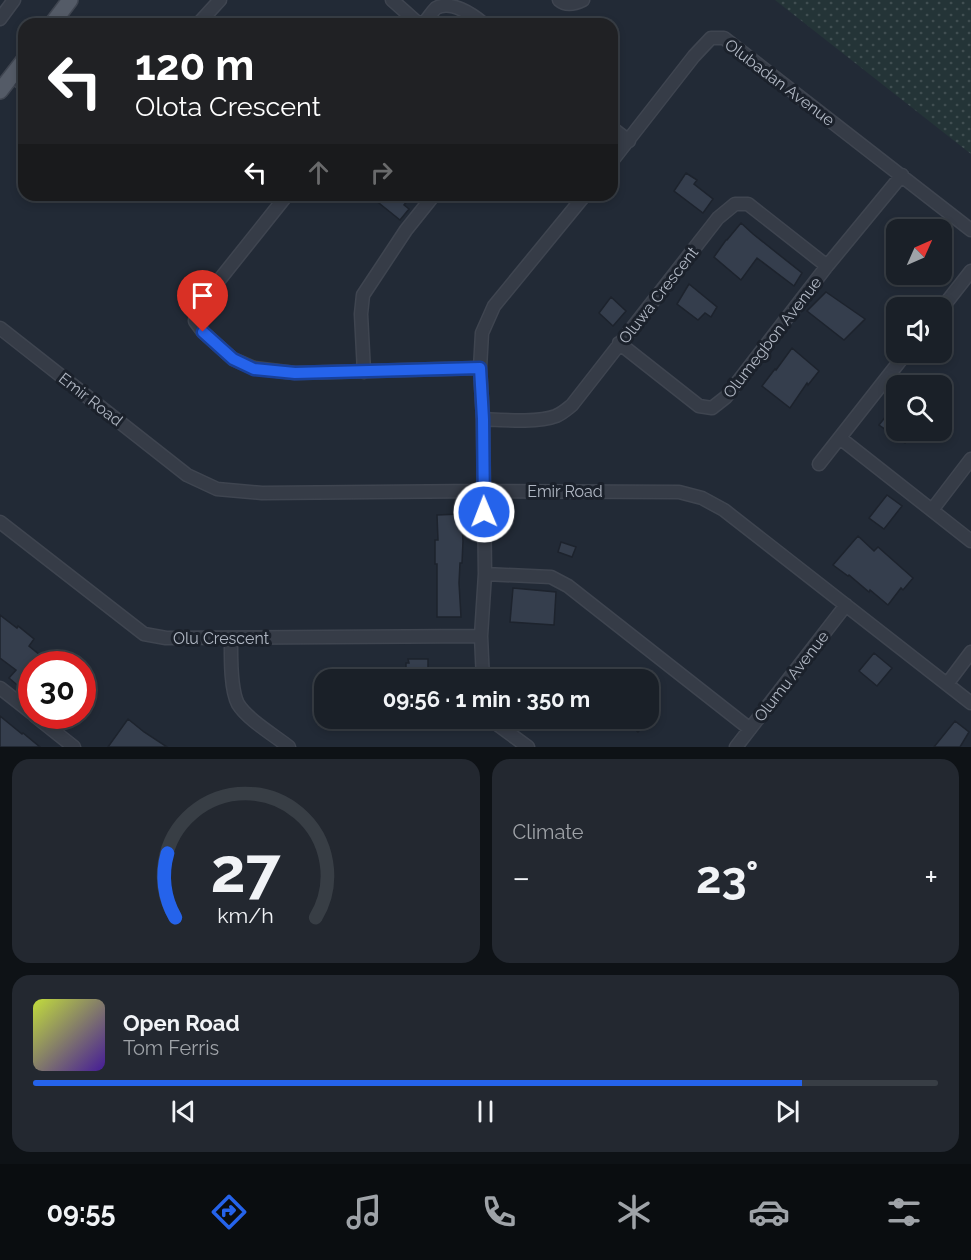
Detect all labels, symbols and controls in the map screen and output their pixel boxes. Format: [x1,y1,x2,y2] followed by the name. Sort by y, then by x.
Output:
[721,35,838,130] street label: Olubadan Avenue
[135,41,254,90] text: 120 m
[36,42,114,120] icon: left
[135,91,321,122] text: Olota Crescent
[239,156,272,189] icon: left
[302,156,335,189] icon: ahead
[365,156,398,189] icon: right
[886,219,952,285] north arrow
[886,219,952,441] map controls
[615,243,702,348] street label: Oluwa Crescent
[177,270,228,332] pin
[719,273,826,402] street label: Olumegbon Avenue
[186,279,219,312] icon: arrive
[886,297,952,363] button: sound
[55,369,126,430] street label: Emir Road
[886,375,952,441] button: search
[452,480,516,544] position arrow
[527,482,603,501] street label: Emir Road
[750,627,833,725] street label: Olumu Avenue
[173,629,270,648] street label: Olu Crescent
[18,651,96,729] speed limit sign: 30
[383,686,590,712] text: 09:56 · 1 min · 350 m
[513,820,584,844] text: Climate
[211,833,282,907] text: 27
[696,851,759,904] text: 23°
[513,858,530,897] text: −
[924,858,938,897] text: +
[217,903,274,928] text: km/h
[123,1010,240,1036] text: Open Road
[123,1036,219,1060] text: Tom Ferris
[167,1095,200,1128] icon: previous
[469,1095,502,1128] icon: pause
[771,1095,804,1128] icon: next
[208,1191,250,1233] icon: directions
[343,1191,385,1233] icon: music
[478,1191,520,1233] icon: phone
[613,1191,655,1233] icon: climate
[748,1191,790,1233] icon: car
[883,1191,925,1233] icon: filters
[46,1197,116,1228] text: 09:55

